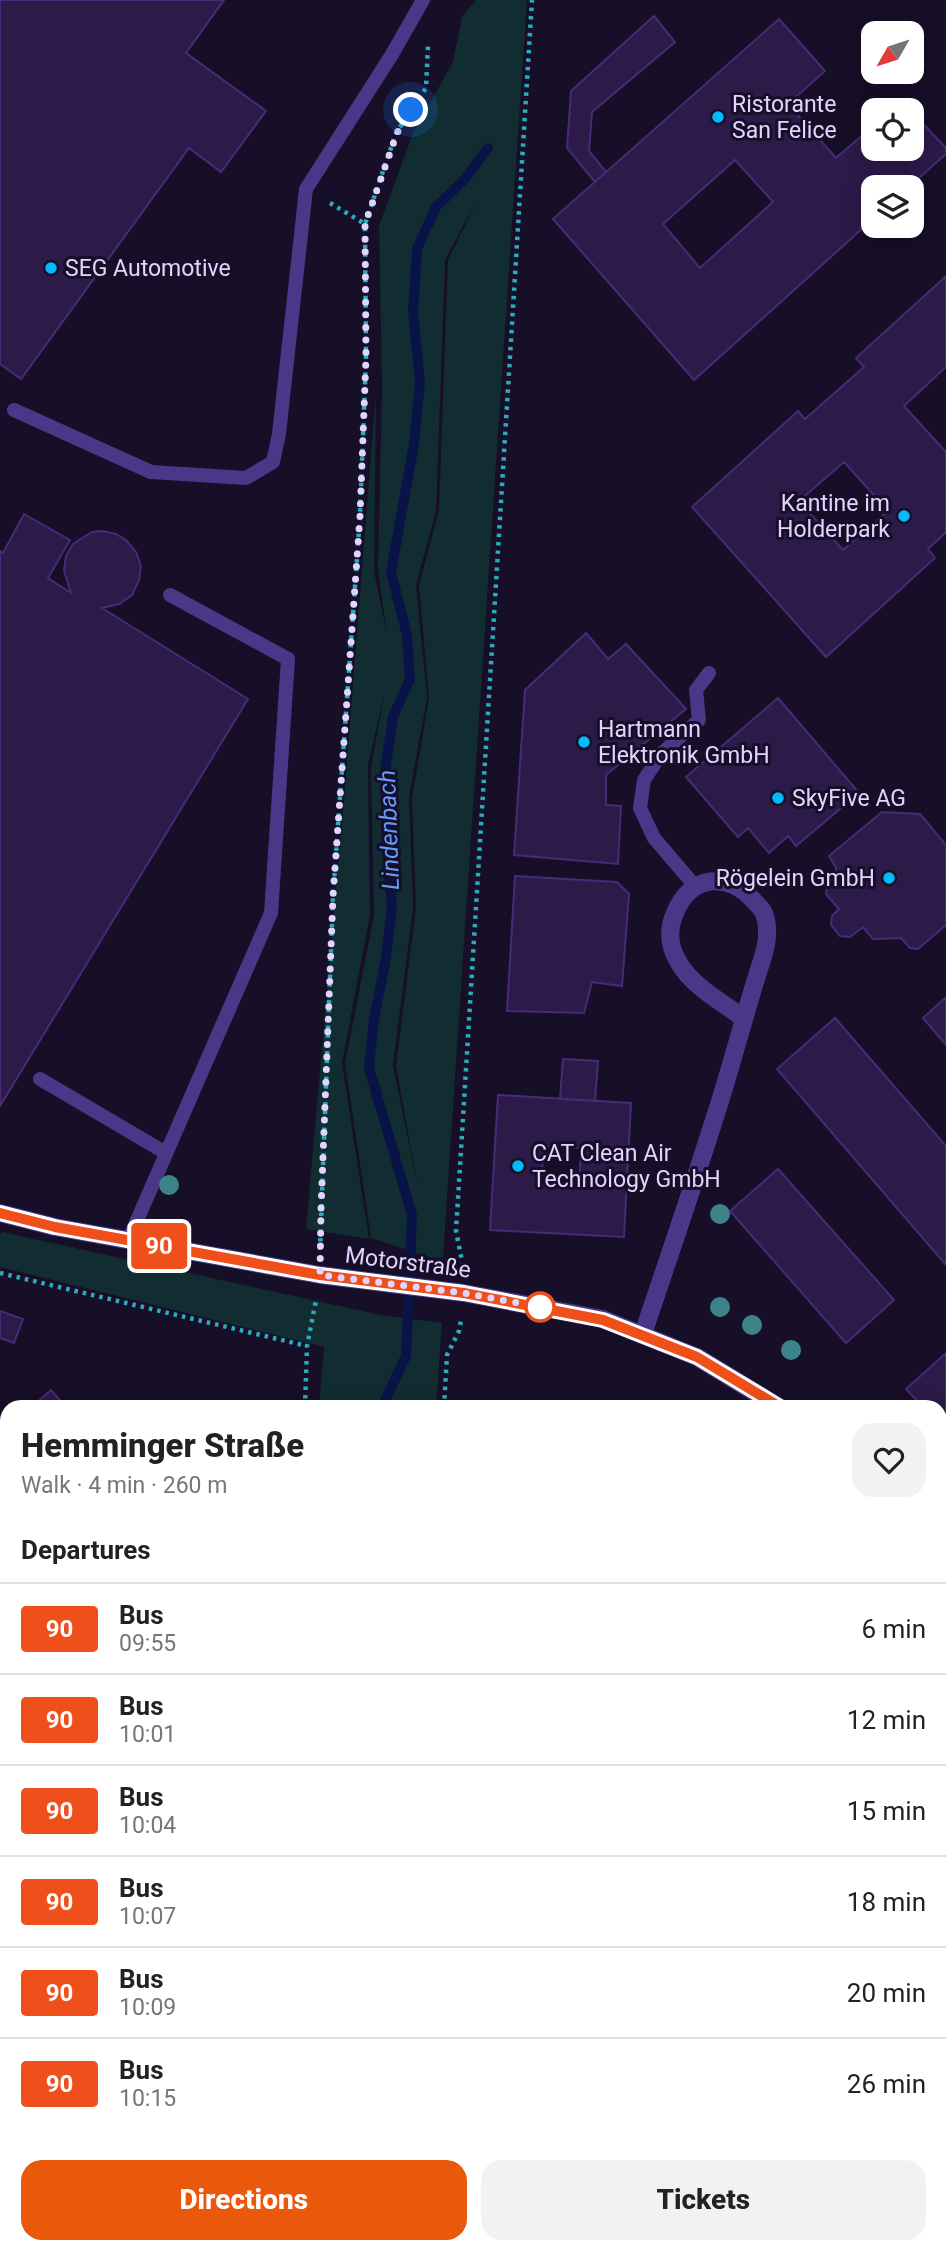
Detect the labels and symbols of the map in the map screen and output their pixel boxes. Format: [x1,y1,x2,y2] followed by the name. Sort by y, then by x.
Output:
[861,21,924,84] north arrow
[732,91,837,144] place label: Ristorante San Felice
[393,92,428,127] your location
[710,109,726,125] marker: Ristorante San Felice
[65,255,231,282] place label: SEG Automotive
[43,260,59,276] marker: SEG Automotive
[777,490,890,543] place label: Kantine im Holderpark
[896,508,912,524] marker: Kantine im Holderpark
[598,716,770,769] place label: Hartmann Elektronik GmbH
[576,734,592,750] marker: Hartmann Elektronik GmbH
[373,769,405,891] water label: Lindenbach
[792,785,906,812] place label: SkyFive AG
[770,790,786,806] marker: SkyFive AG
[716,865,875,892] place label: Rögelein GmbH
[881,870,897,886] marker: Rögelein GmbH
[532,1140,721,1193] place label: CAT Clean Air Technology GmbH
[510,1158,526,1174] marker: CAT Clean Air Technology GmbH
[128,1223,190,1269] line badge: 90
[343,1241,472,1284] street label: Motorstraße
[525,1292,555,1322] unlabelled marker

